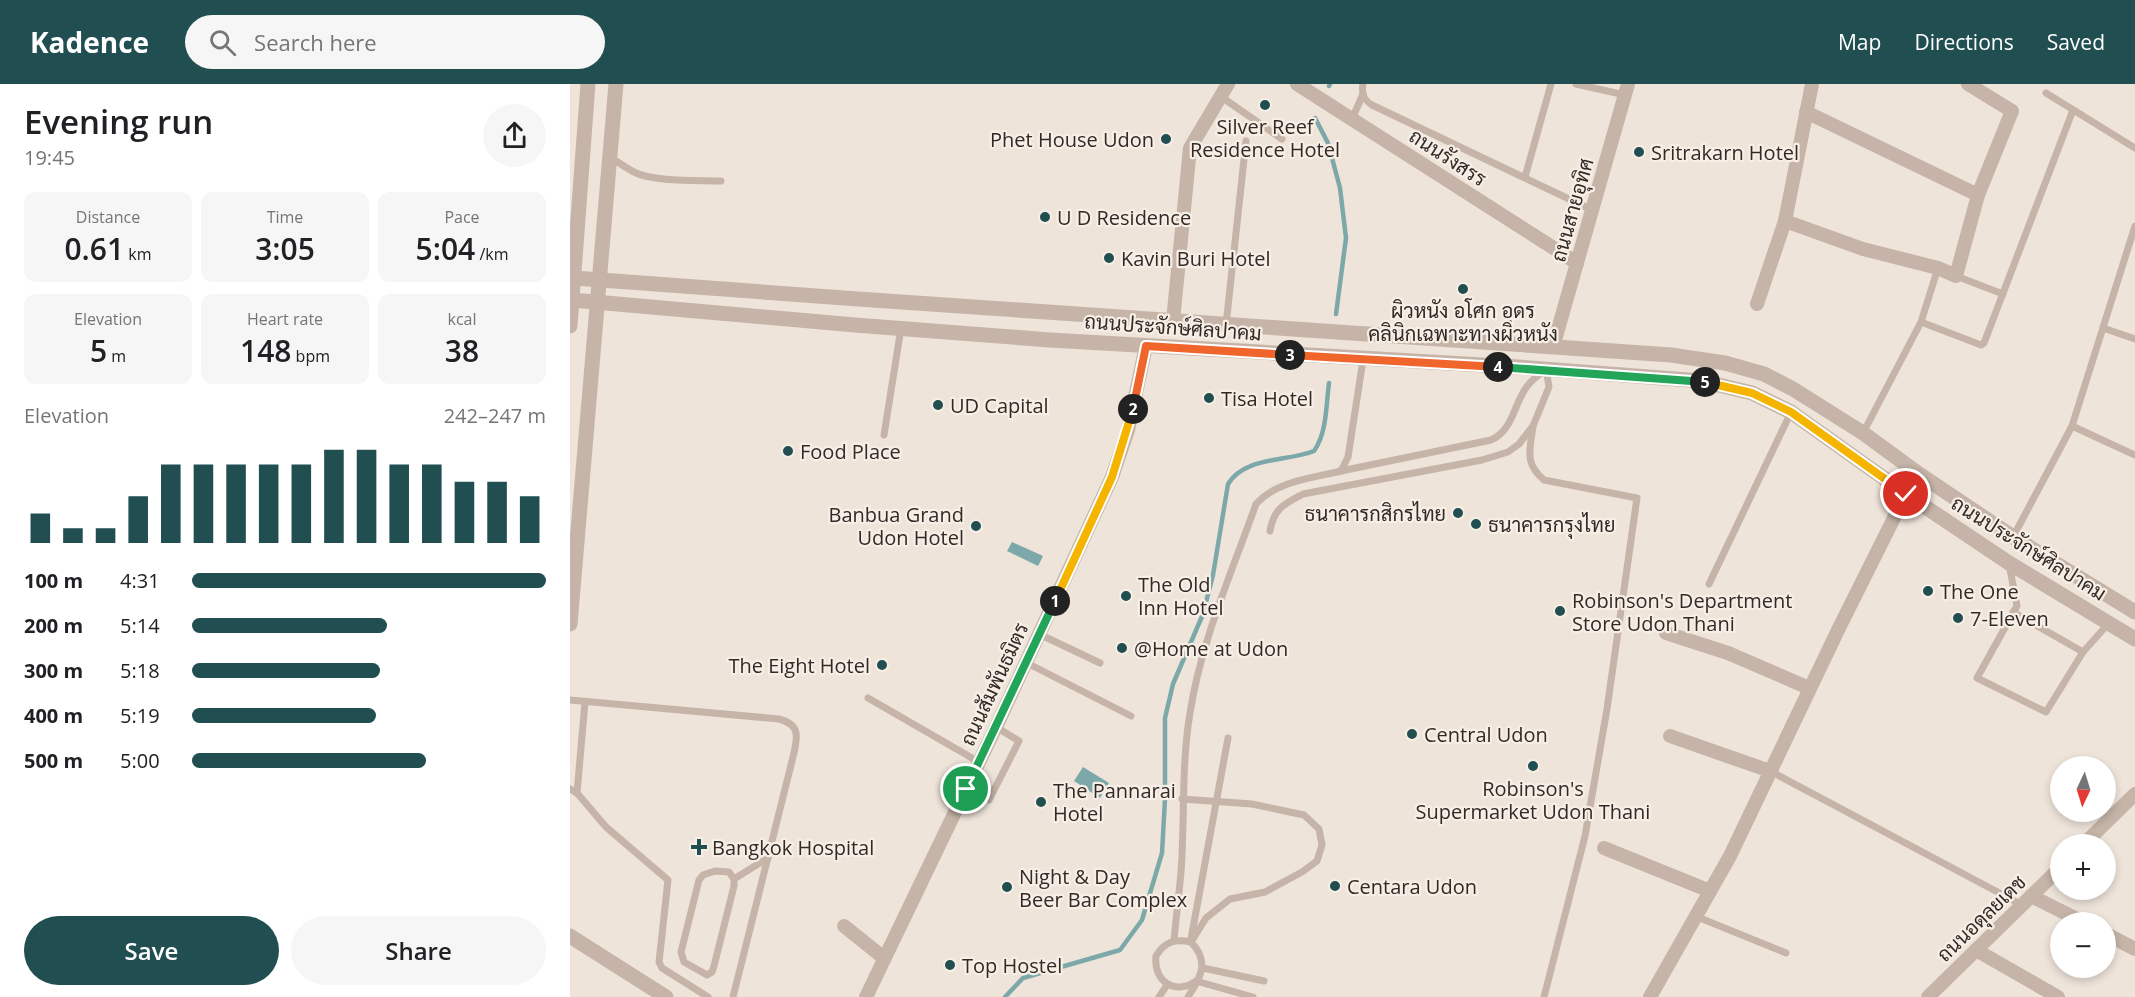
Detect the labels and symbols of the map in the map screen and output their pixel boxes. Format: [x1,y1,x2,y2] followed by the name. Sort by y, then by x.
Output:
[1258,98,1272,112] marker: Silver Reef Residence Hotel
[1190,113,1340,163] place label: Silver Reef Residence Hotel
[1404,122,1492,192] street label: ถนนรังสรร
[990,126,1154,153] place label: Phet House Udon
[1159,132,1173,146] marker: Phet House Udon
[1651,139,1799,166] place label: Sritrakarn Hotel
[1632,145,1646,159] marker: Sritrakarn Hotel
[1544,155,1601,265] street label: ถนนสายอุทิศ
[1057,204,1191,231] place label: U D Residence
[1038,210,1052,224] marker: U D Residence
[1121,245,1271,272] place label: Kavin Buri Hotel
[1102,251,1116,265] marker: Kavin Buri Hotel
[1456,282,1470,296] marker: ผิวหนัง อโศก อุดร คลินิกเฉพาะทางผิวหนัง
[1368,297,1558,347] place label: ผิวหนัง อโศก อุดร คลินิกเฉพาะทางผิวหนัง
[1084,307,1262,347] street label: ถนนประจักษ์ศิลปาคม
[1275,340,1305,370] pin: 3
[1483,352,1513,382] pin: 4
[1690,367,1720,397] pin: 5
[1221,385,1313,412] place label: Tisa Hotel
[1202,391,1216,405] marker: Tisa Hotel
[950,392,1049,419] place label: UD Capital
[1118,394,1148,424] pin: 2
[931,398,945,412] marker: UD Capital
[800,438,901,465] place label: Food Place
[781,444,795,458] marker: Food Place
[1880,468,1931,519] pin
[1947,490,2111,606] street label: ถนนประจักษ์ศิลปาคม
[1305,500,1446,527] place label: ธนาคารกสิกรไทย
[829,501,964,551] place label: Banbua Grand Udon Hotel
[1451,506,1465,520] marker: ธนาคารกสิกรไทย
[1488,511,1615,539] place label: ธนาคารกรุงไทย
[1469,517,1483,531] marker: ธนาคารกรุงไทย
[969,519,983,533] marker: Banbua Grand Udon Hotel
[1138,571,1224,621] place label: The Old Inn Hotel
[1940,578,2019,605] place label: The One
[1921,584,1935,598] marker: The One
[1040,586,1070,616] pin: 1
[1572,587,1792,637] place label: Robinson's Department Store Udon Thani
[1119,589,1133,603] marker: The Old Inn Hotel
[1553,604,1567,618] marker: Robinson's Department Store Udon Thani
[1970,605,2049,632] place label: 7-Eleven
[1951,611,1965,625] marker: 7-Eleven
[954,618,1034,750] street label: ถนนสัมพันธมิตร
[1134,635,1288,662] place label: @Home at Udon
[1115,641,1129,655] marker: @Home at Udon
[728,652,870,679] place label: The Eight Hotel
[875,658,889,672] marker: The Eight Hotel
[1424,721,1548,748] place label: Central Udon
[1405,727,1419,741] marker: Central Udon
[2050,756,2116,822] north arrow
[1526,759,1540,773] marker: Robinson's Supermarket Udon Thani
[940,763,991,814] pin
[1416,775,1650,825] place label: Robinson's Supermarket Udon Thani
[1053,777,1176,827] place label: The Pannarai Hotel
[1034,795,1048,809] marker: The Pannarai Hotel
[712,834,874,861] place label: Bangkok Hospital
[690,838,708,856] marker: Bangkok Hospital
[1019,863,1188,913] place label: Night & Day Beer Bar Complex
[1931,869,2032,968] street label: ถนนอดุลยเดช
[1347,873,1477,900] place label: Centara Udon
[1328,879,1342,893] marker: Centara Udon
[1000,880,1014,894] marker: Night & Day Beer Bar Complex
[962,952,1062,979] place label: Top Hostel
[943,958,957,972] marker: Top Hostel

